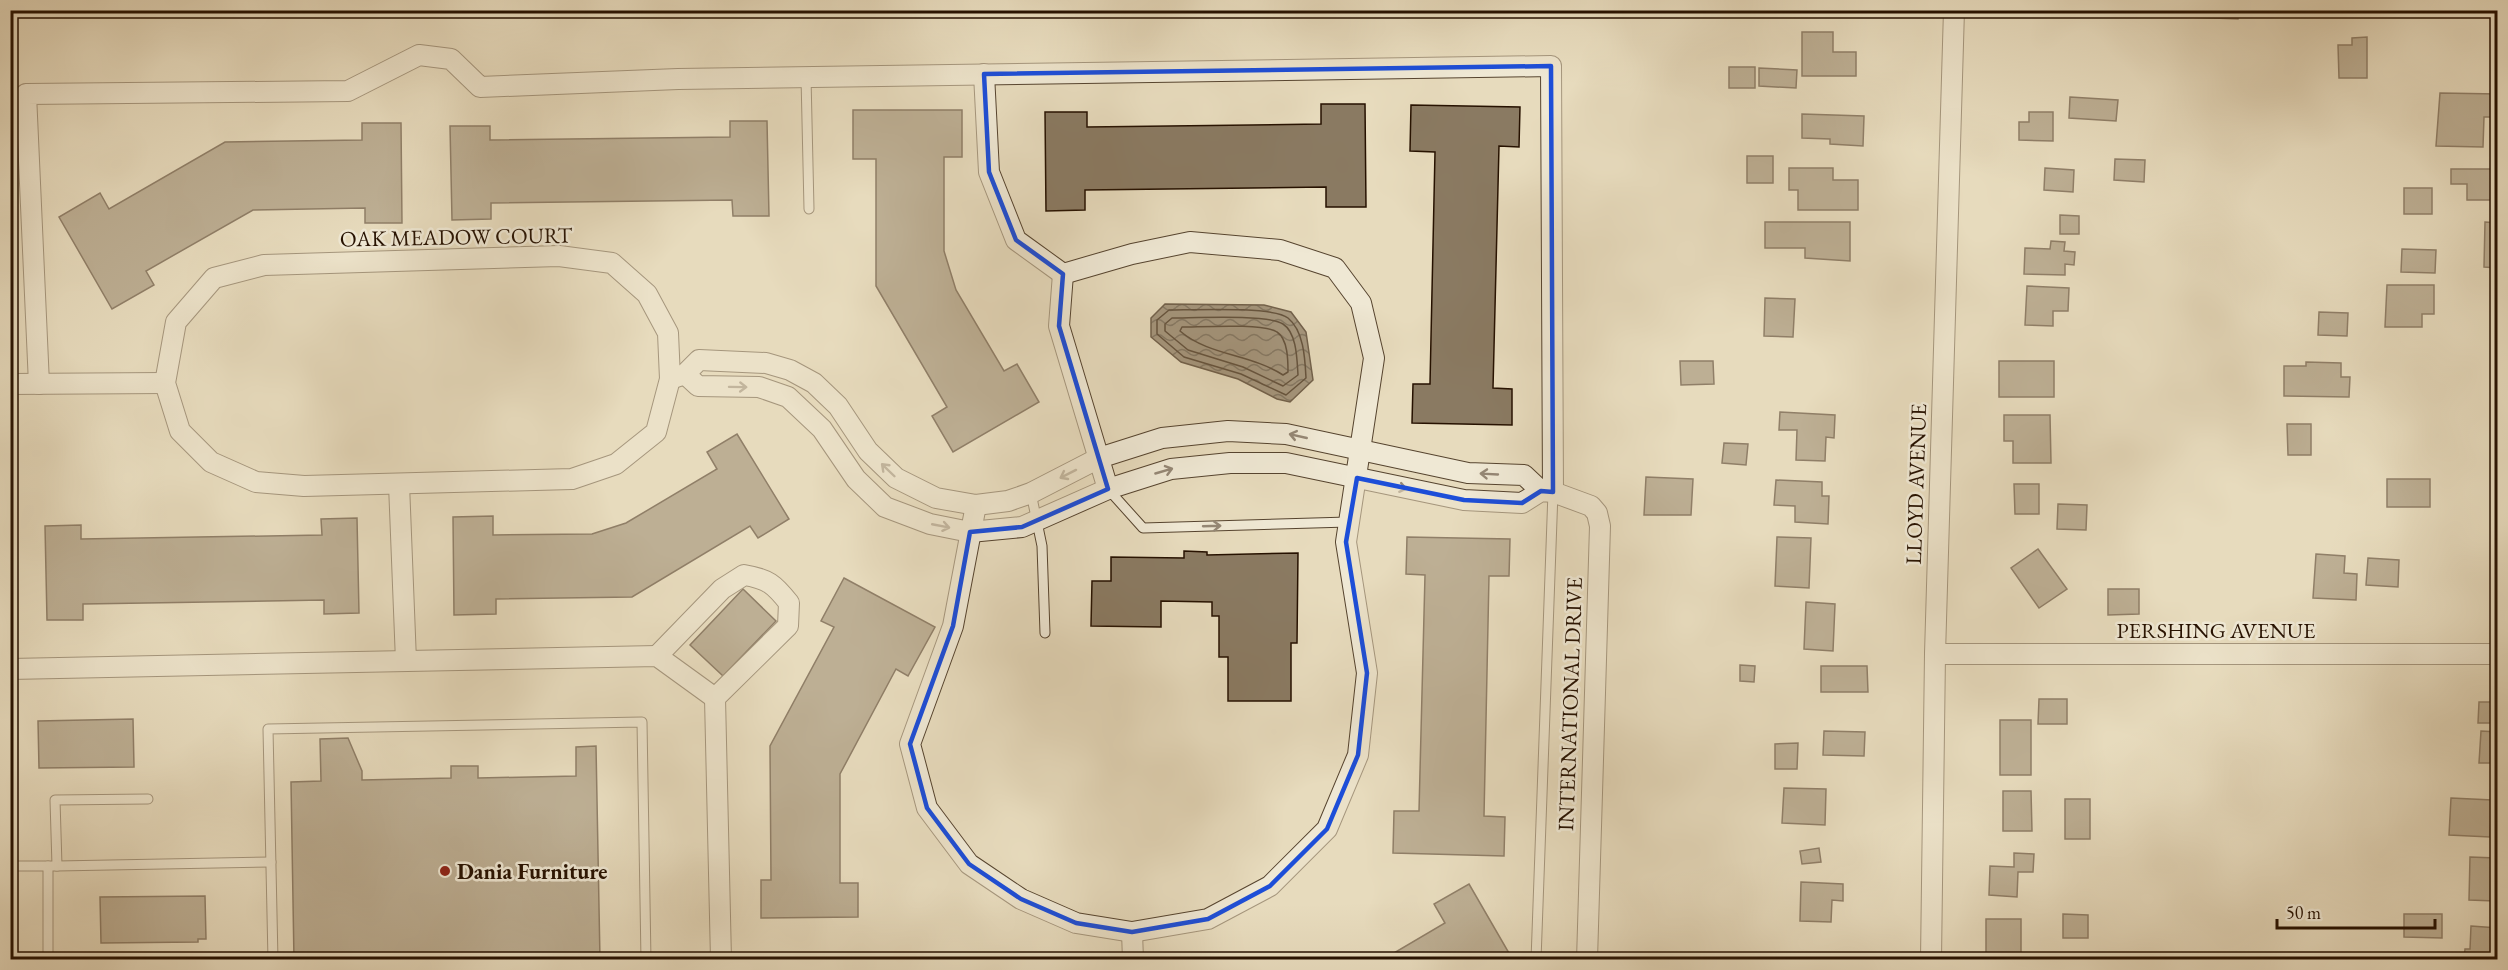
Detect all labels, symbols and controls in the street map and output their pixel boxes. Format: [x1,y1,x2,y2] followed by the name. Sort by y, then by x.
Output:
[340,220,573,254] street label: OAK MEADOW COURT
[728,381,748,392] one-way arrow
[1899,403,1933,565] street label: LLOYD AVENUE
[1288,430,1307,442] one-way arrow
[880,463,895,478] one-way arrow
[1154,465,1173,477] one-way arrow
[1479,468,1499,479] one-way arrow
[1060,469,1078,480] one-way arrow
[1388,482,1407,493] one-way arrow
[1202,520,1222,532] one-way arrow
[931,521,950,532] one-way arrow
[1551,576,1589,832] street label: INTERNATIONAL DRIVE
[2116,616,2316,645] street label: PERSHING AVENUE
[457,857,608,886] place label: Dania Furniture
[438,864,452,878] marker: Dania Furniture
[2277,892,2434,930] scale bar
[2286,901,2321,924] text: 50 m

